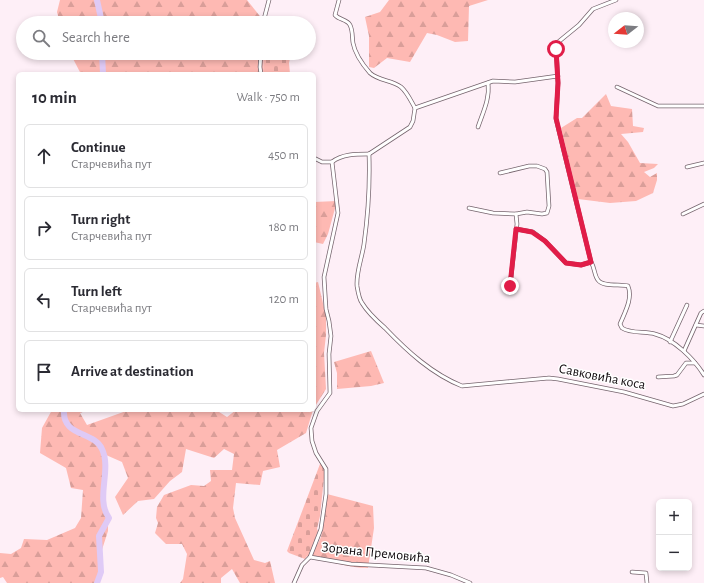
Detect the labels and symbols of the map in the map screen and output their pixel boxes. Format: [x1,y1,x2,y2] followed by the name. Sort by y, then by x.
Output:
[608,12,644,48] north arrow
[547,40,565,58] route start
[501,277,519,295] route end
[557,362,647,392] street label: Савковића коса
[321,540,432,566] street label: Зорана Премовића

